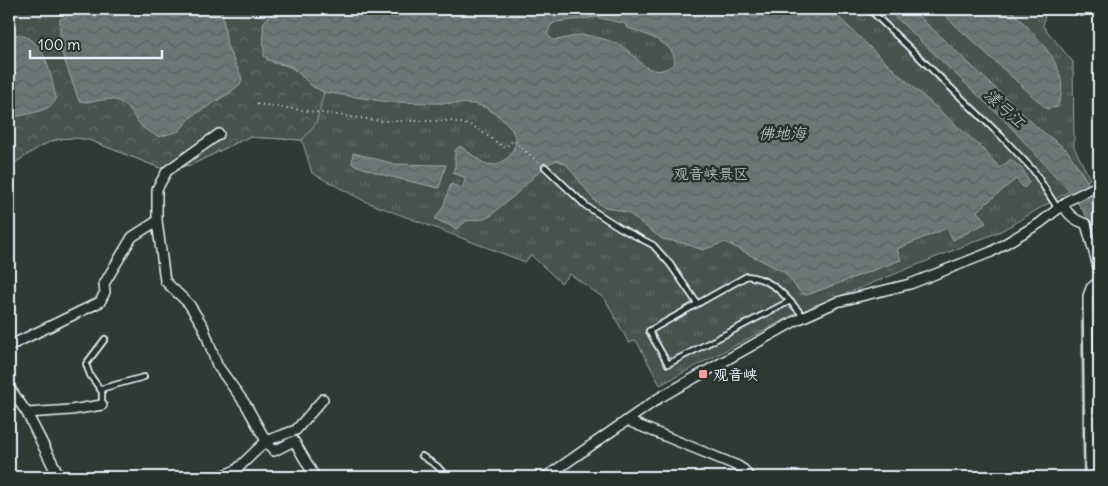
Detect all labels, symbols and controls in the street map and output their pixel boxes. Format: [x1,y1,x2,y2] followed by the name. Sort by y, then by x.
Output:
[30,28,162,60] scale bar
[38,35,80,54] text: 100 m
[981,84,1030,132] water label: 漾弓江
[758,123,808,143] water label: 佛地海
[673,164,749,183] park label: 观音峡景区
[713,365,758,384] place label: 观音峡
[697,368,709,380] marker: 观音峡

